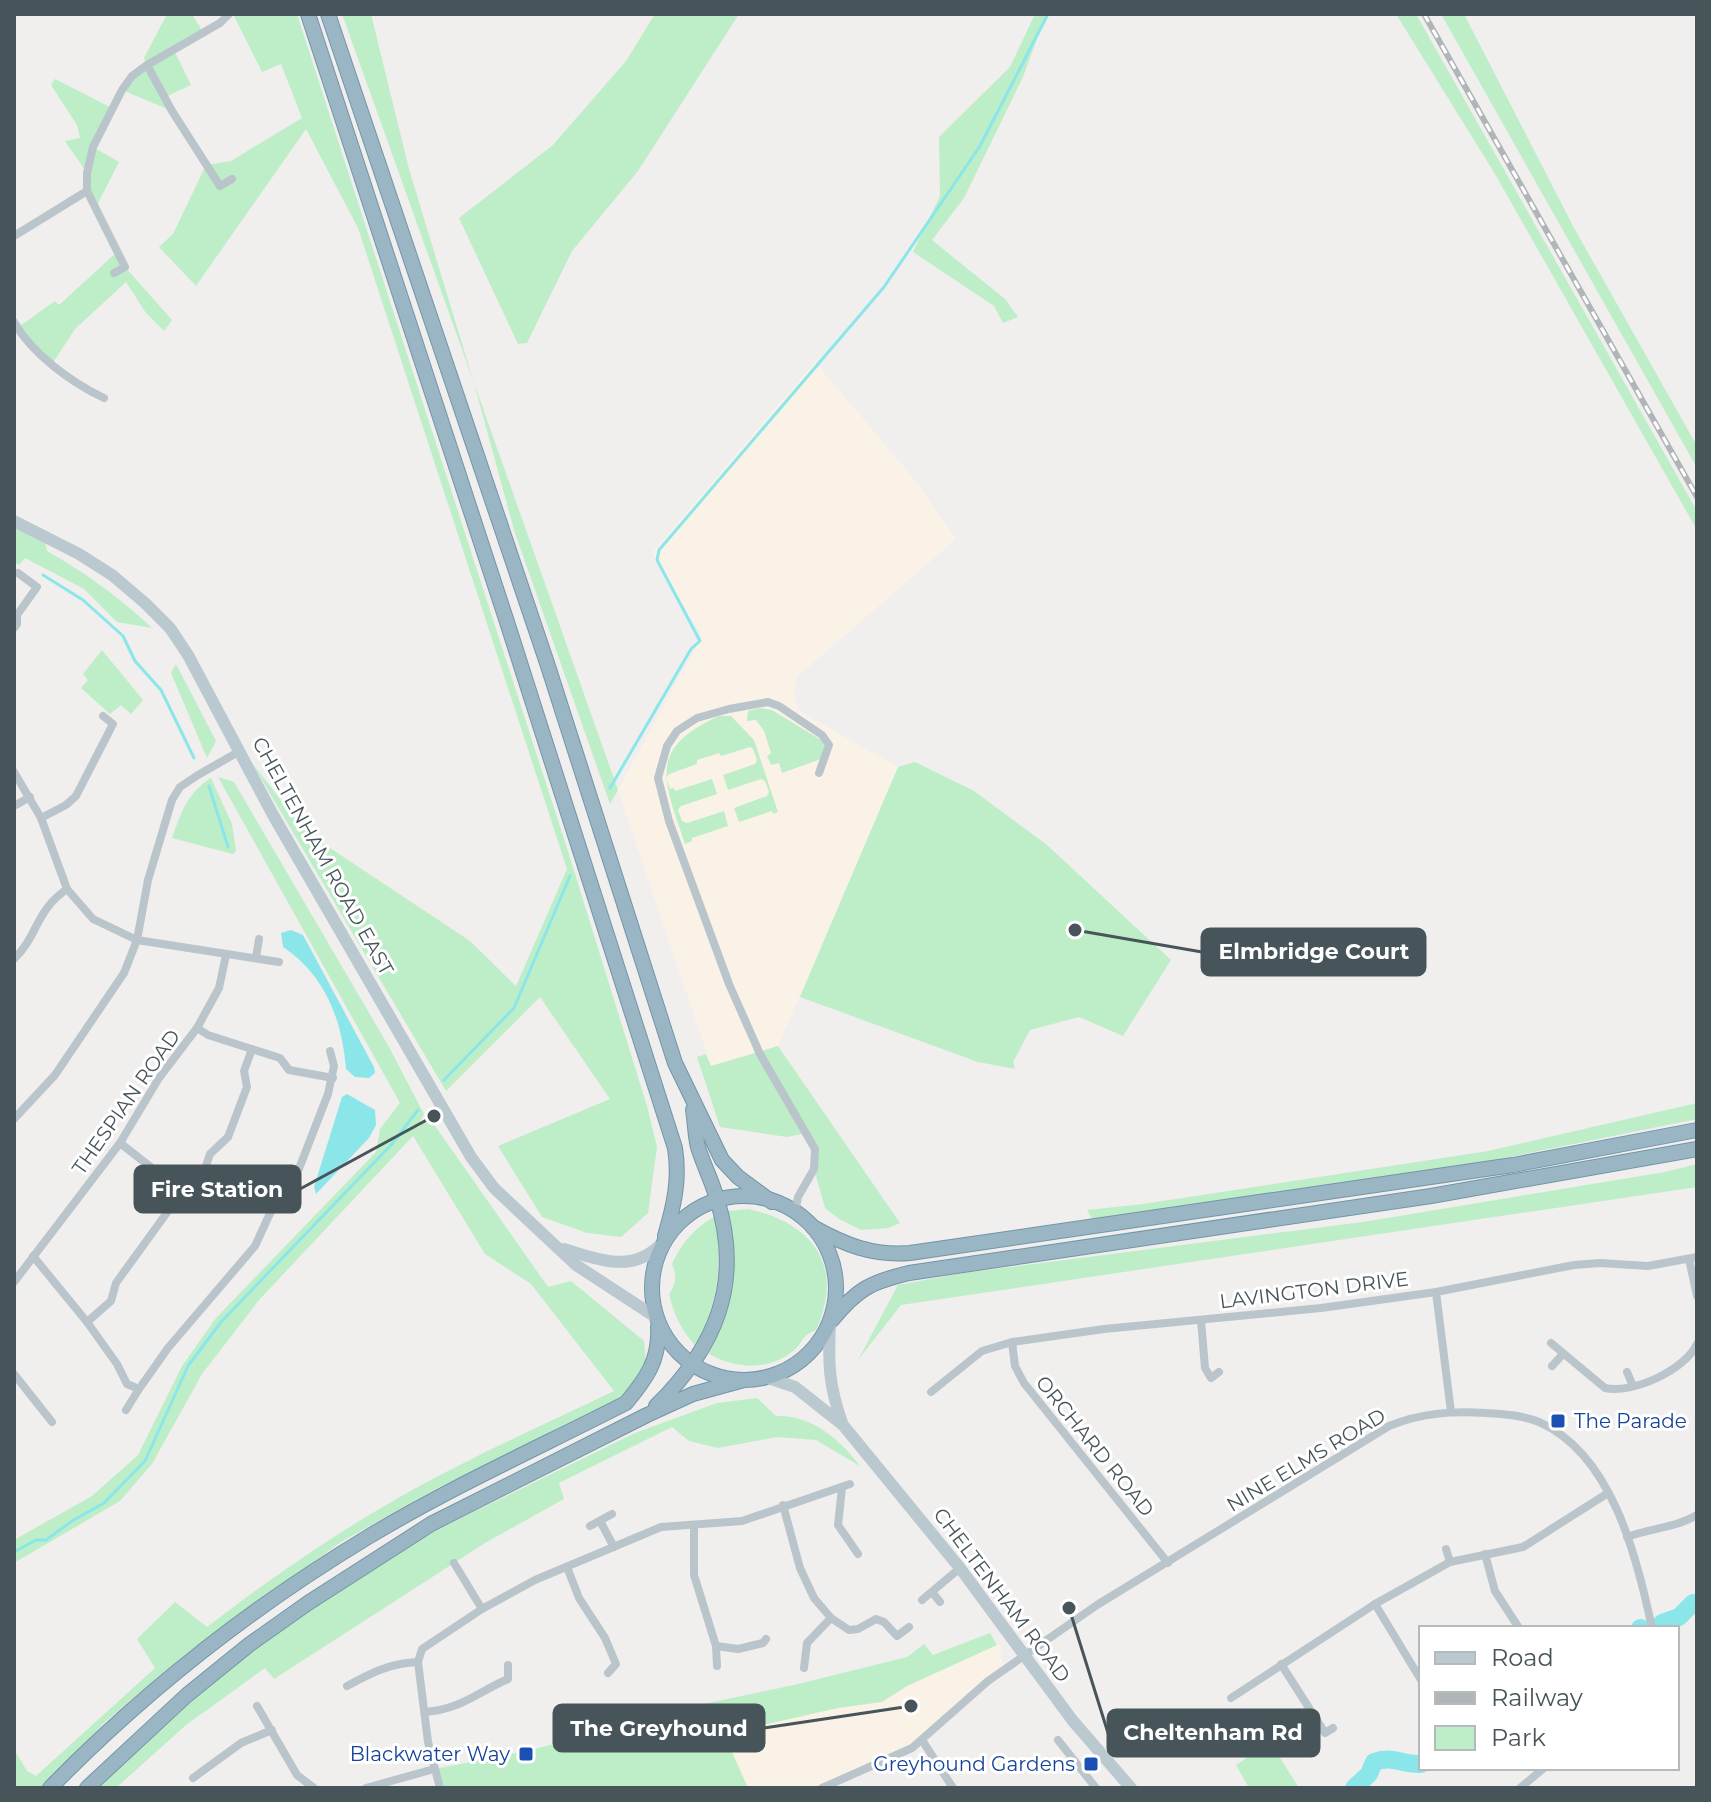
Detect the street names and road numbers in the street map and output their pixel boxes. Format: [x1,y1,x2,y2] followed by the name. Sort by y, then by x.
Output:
[247,733,399,980] street label: CHELTENHAM ROAD EAST
[67,1025,185,1179] street label: THESPIAN ROAD
[1218,1267,1410,1313] street label: LAVINGTON DRIVE
[1031,1371,1159,1521] street label: ORCHARD ROAD
[1222,1403,1390,1517] street label: NINE ELMS ROAD
[929,1503,1075,1687] street label: CHELTENHAM ROAD

